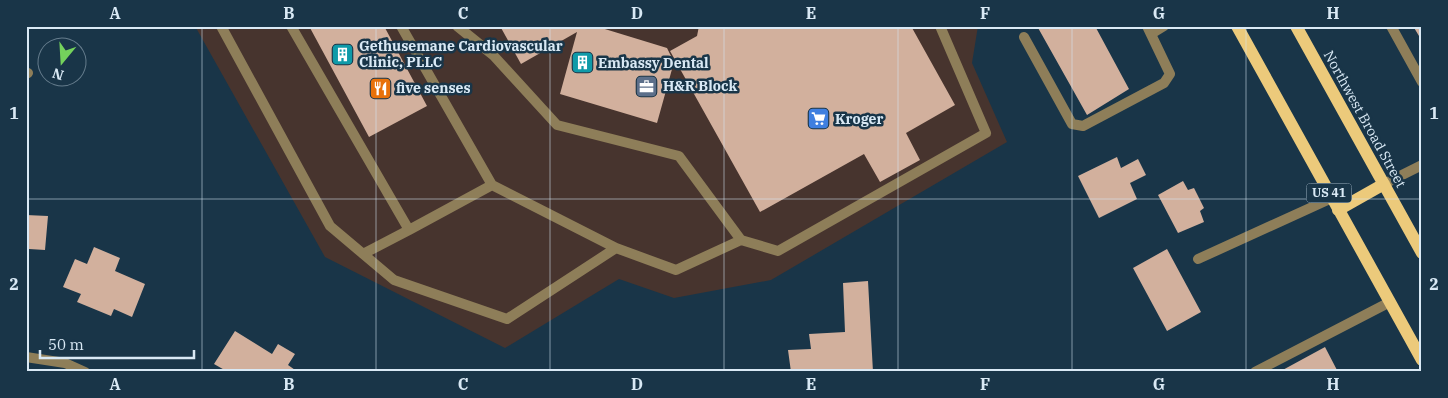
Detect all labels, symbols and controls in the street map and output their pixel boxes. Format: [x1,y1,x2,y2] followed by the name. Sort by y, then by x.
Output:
[109,3,121,23] text: A
[283,3,295,23] text: B
[458,3,468,23] text: C
[631,3,643,23] text: D
[806,3,816,23] text: E
[980,3,990,23] text: F
[1153,3,1165,23] text: G
[1327,3,1340,23] text: H
[359,37,563,71] place label: Gethusemane Cardiovascular Clinic, PLLC
[38,38,88,88] north arrow
[331,42,355,66] building icon: Gethusemane Cardiovascular Clinic, PLLC
[1320,47,1410,191] street label: Northwest Broad Street
[570,51,594,75] building icon: Embassy Dental
[598,54,709,72] place label: Embassy Dental
[50,64,66,85] text: N
[635,74,659,98] office icon: H&R Block
[368,76,392,100] restaurant icon: five senses
[663,77,738,95] place label: H&R Block
[396,79,471,97] place label: five senses
[9,103,19,123] text: 1
[1429,103,1439,123] text: 1
[807,107,831,131] supermarket icon: Kroger
[835,110,883,128] place label: Kroger
[1306,184,1352,202] road number: US 41
[9,274,19,294] text: 2
[1429,274,1439,294] text: 2
[40,328,194,360] scale bar
[48,335,84,354] text: 50 m
[109,374,121,394] text: A
[283,374,295,394] text: B
[458,374,468,394] text: C
[631,374,643,394] text: D
[806,374,816,394] text: E
[980,374,990,394] text: F
[1153,374,1165,394] text: G
[1327,374,1340,394] text: H

